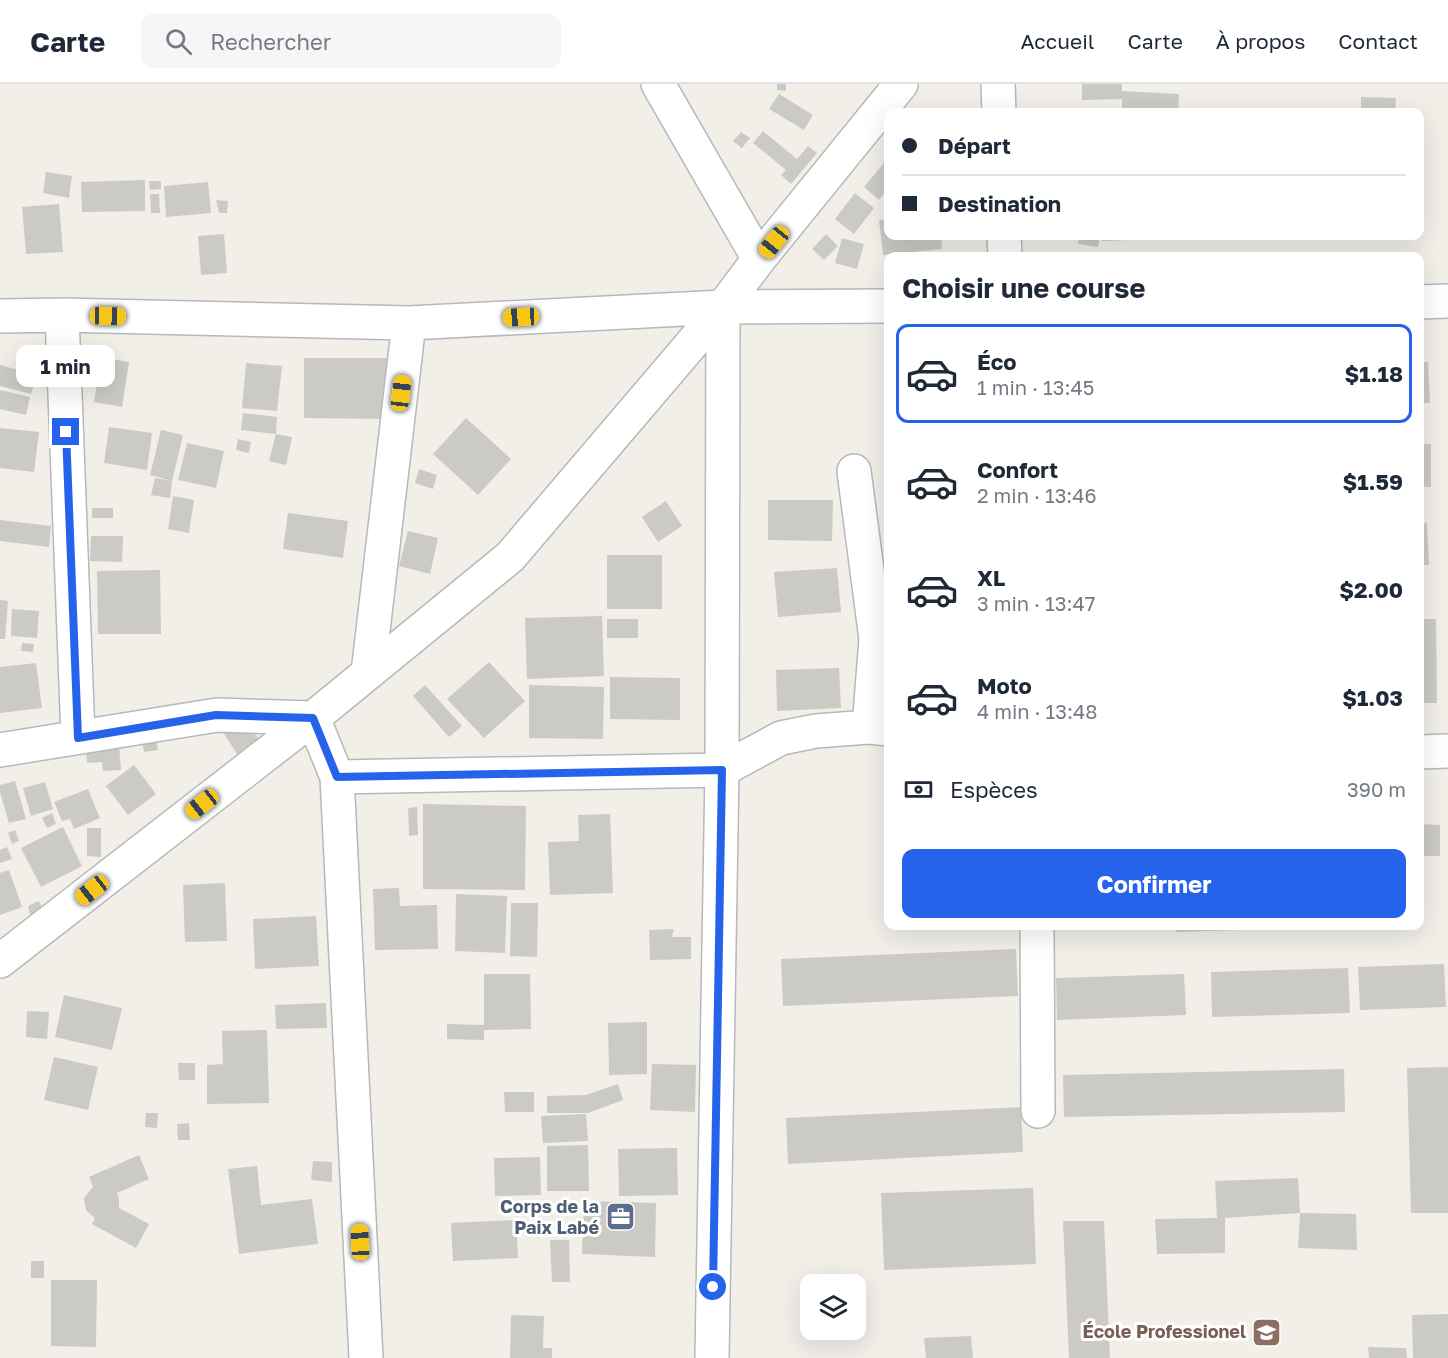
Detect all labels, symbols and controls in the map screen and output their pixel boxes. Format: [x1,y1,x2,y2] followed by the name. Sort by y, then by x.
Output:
[141,14,561,68] search box
[30,25,105,58] text: Carte
[162,25,195,58] icon: search
[210,28,331,55] text: Rechercher
[1021,28,1094,54] text: Accueil
[1127,28,1183,54] text: Carte
[1216,28,1305,54] text: À propos
[1338,28,1418,54] text: Contact
[938,132,1011,159] text: Départ
[938,190,1061,217] text: Destination
[756,222,792,262] car
[902,272,1145,304] text: Choisir une course
[90,307,126,325] car
[503,307,539,327] car
[16,345,116,387] callout: 1 min
[905,347,959,401] icon: car
[977,348,1016,375] text: Éco
[40,354,91,378] text: 1 min
[1344,360,1403,387] text: $1.18
[390,374,412,412] car
[977,375,1094,399] text: 1 min · 13:45
[52,418,79,445] route end
[905,455,959,509] icon: car
[977,456,1058,483] text: Confort
[1342,468,1403,495] text: $1.59
[977,483,1097,507] text: 2 min · 13:46
[905,563,959,617] icon: car
[977,564,1005,591] text: XL
[1339,576,1403,603] text: $2.00
[977,591,1095,615] text: 3 min · 13:47
[905,671,959,725] icon: car
[977,672,1032,699] text: Moto
[1342,684,1403,711] text: $1.03
[977,699,1097,723] text: 4 min · 13:48
[902,773,935,806] icon: cash
[950,776,1038,803] text: Espèces
[1347,777,1406,801] text: 390 m
[182,786,222,822] car
[902,849,1406,918] button: Confirmer
[72,872,112,908] car
[500,1195,599,1238] place label: Corps de la Paix Labé
[604,1201,636,1233] office icon: Corps de la Paix Labé
[350,1224,370,1260] car
[699,1273,726,1300] route start
[800,1274,866,1340] map controls
[800,1274,866,1340] button: layers
[1251,1316,1283,1348] school or university icon: École Professionel
[1083,1320,1246,1342] place label: École Professionel

